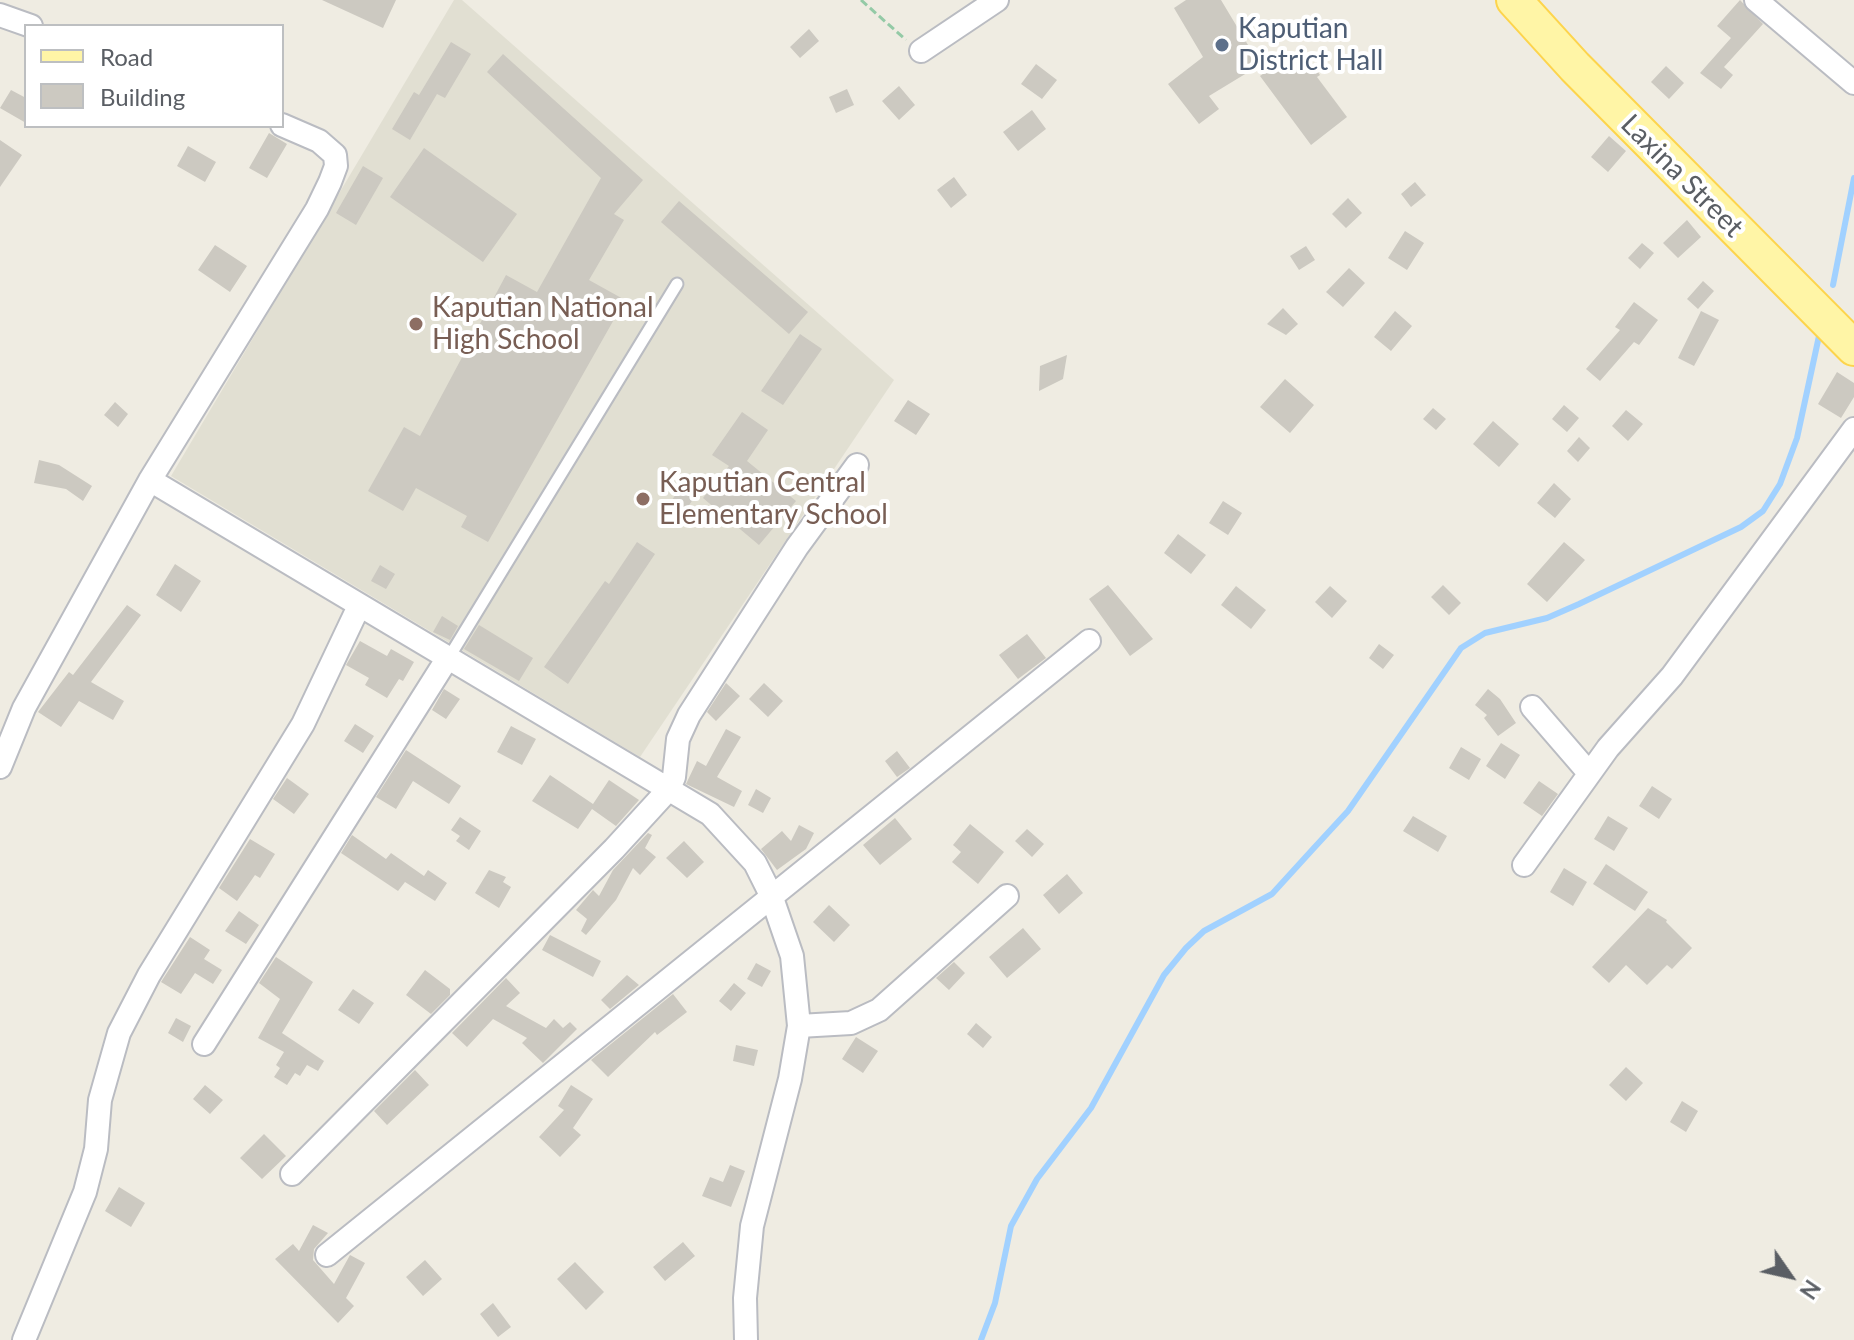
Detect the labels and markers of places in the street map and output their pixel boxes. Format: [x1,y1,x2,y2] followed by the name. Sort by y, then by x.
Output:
[1238,12,1383,78] place label: Kaputian District Hall
[1213,36,1231,54] marker: Kaputian District Hall
[432,291,654,357] place label: Kaputian National High School
[407,315,425,333] marker: Kaputian National High School
[659,466,888,532] place label: Kaputian Central Elementary School
[634,490,652,508] marker: Kaputian Central Elementary School

